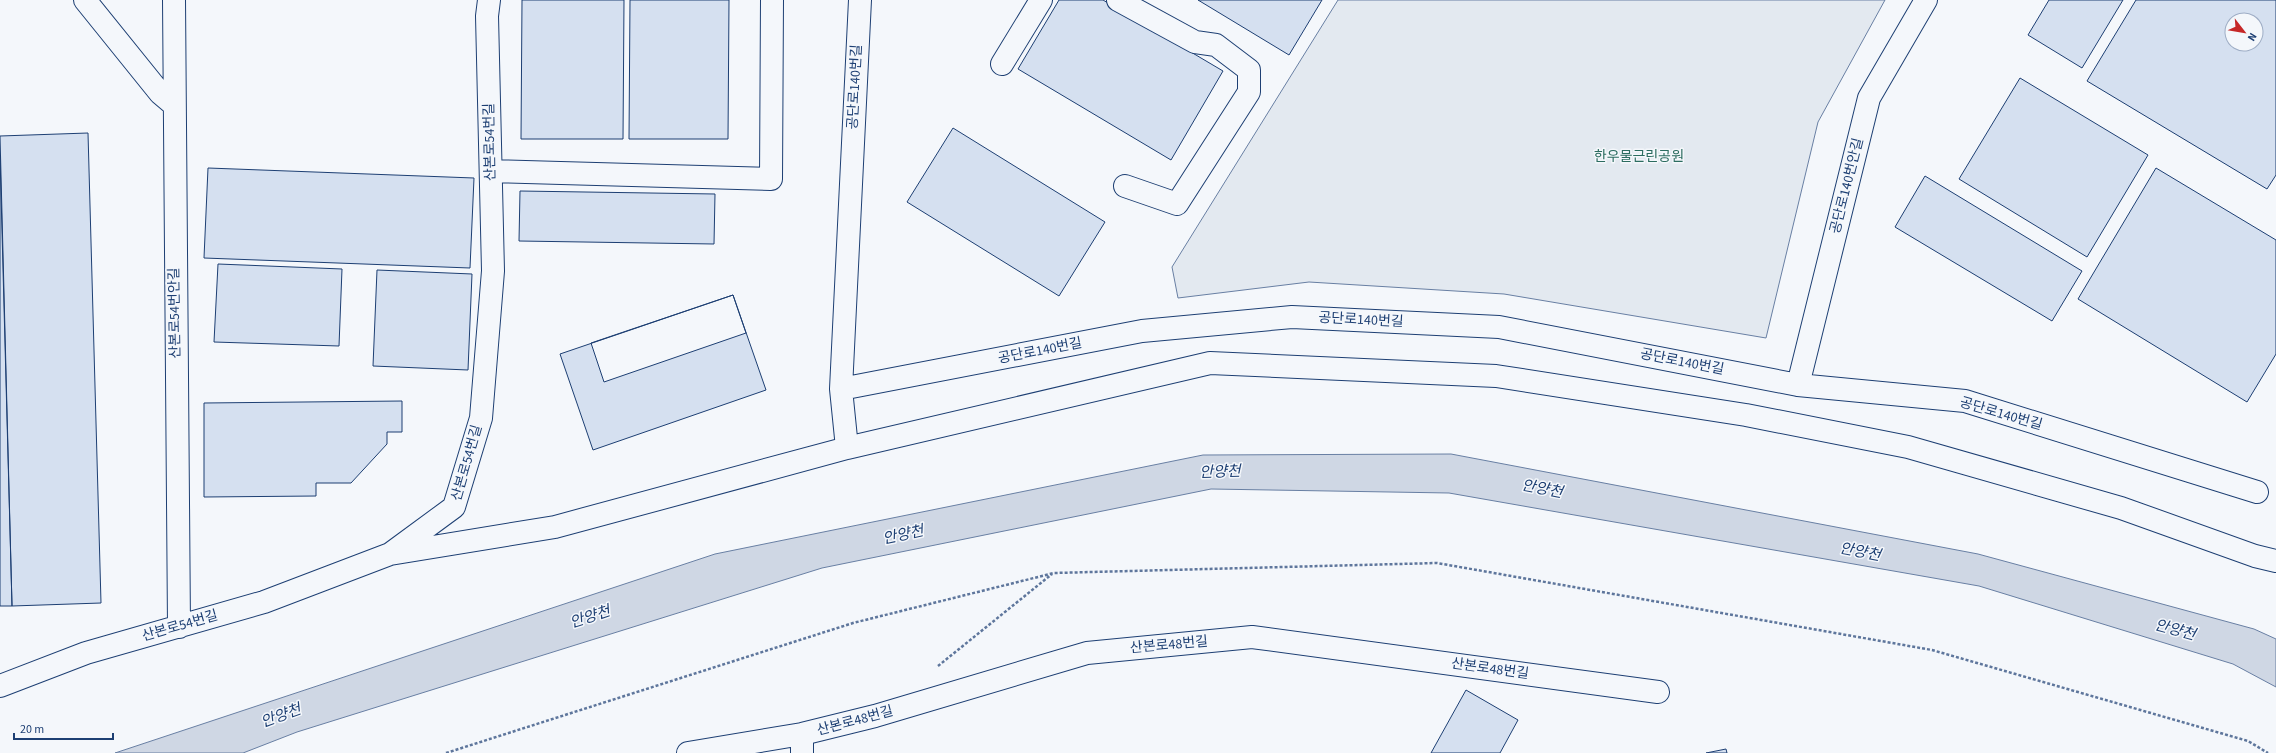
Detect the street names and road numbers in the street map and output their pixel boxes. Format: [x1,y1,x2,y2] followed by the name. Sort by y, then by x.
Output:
[843,44,867,130] street label: 공단로140번길
[479,103,501,181] street label: 산본로54번길
[1825,136,1869,236] street label: 공단로140번안길
[164,267,186,359] street label: 산본로54번안길
[1318,308,1404,332] street label: 공단로140번길
[996,333,1084,369] street label: 공단로140번길
[1638,344,1726,380] street label: 공단로140번길
[1957,393,2045,435] street label: 공단로140번길
[447,423,487,503] street label: 산본로54번길
[140,606,220,646] street label: 산본로54번길
[1129,632,1209,658] street label: 산본로48번길
[1450,654,1530,684] street label: 산본로48번길
[815,701,895,741] street label: 산본로48번길

